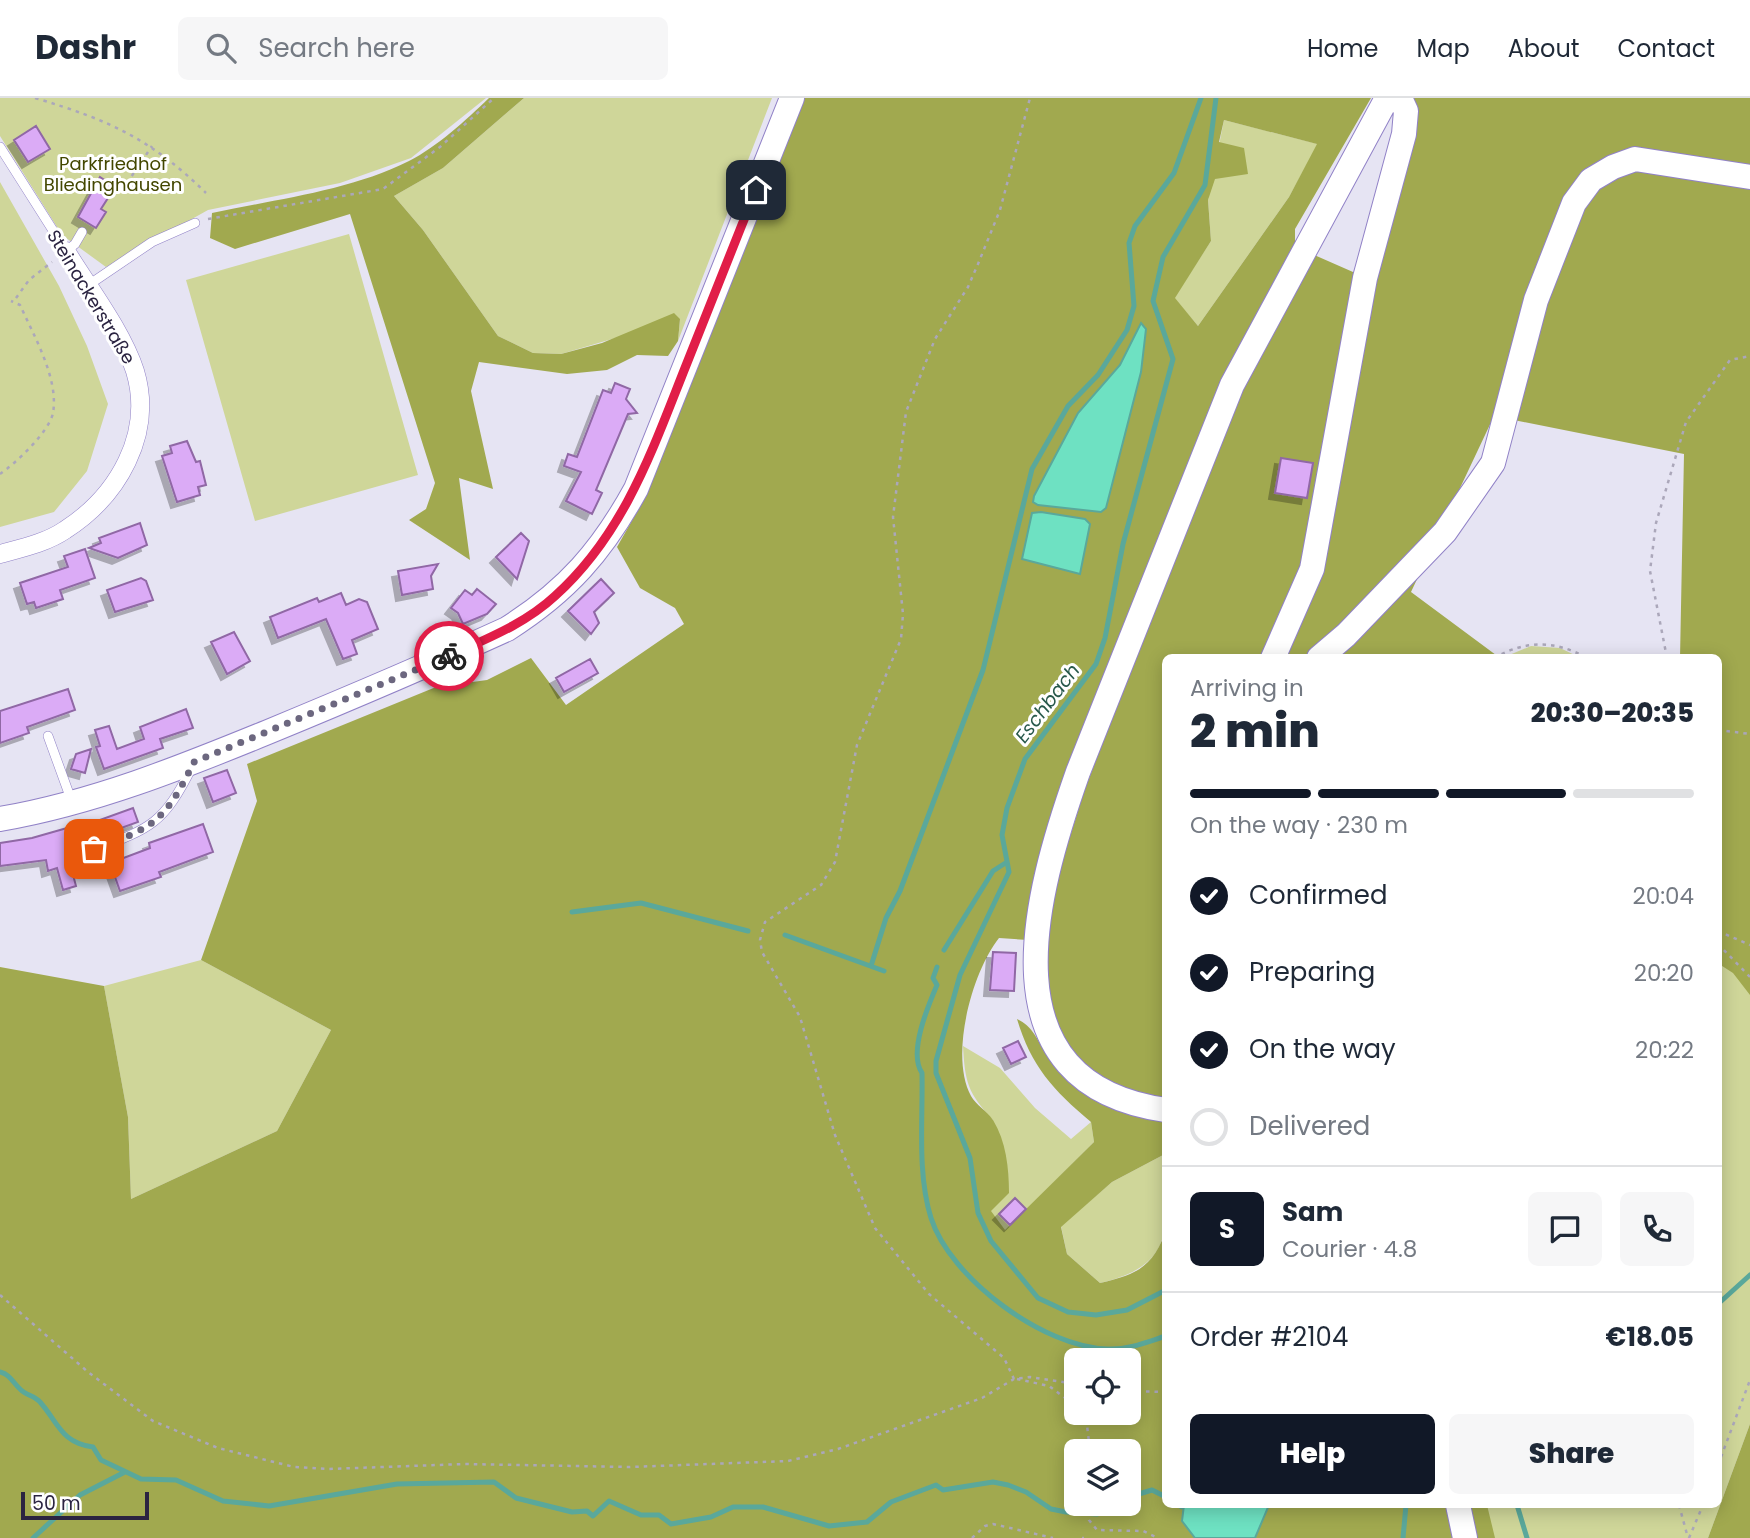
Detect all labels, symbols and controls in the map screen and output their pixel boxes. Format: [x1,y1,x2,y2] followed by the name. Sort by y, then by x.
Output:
[178,17,668,80] search box
[35,24,136,71] text: Dashr
[202,29,240,67] icon: search
[258,30,415,66] text: Search here
[1307,32,1379,65] text: Home
[1417,32,1470,65] text: Map
[1508,32,1579,65] text: About
[1617,32,1715,65] text: Contact
[44,151,182,197] park label: Parkfriedhof Bliedinghausen
[726,160,786,220] pin
[737,171,775,209] icon: home
[41,225,141,369] street label: Steinackerstraße
[414,621,484,691] courier
[430,637,468,675] icon: bike
[1009,658,1086,748] water label: Eschbach
[1190,672,1304,704] text: Arriving in
[1531,695,1694,731] text: 20:30–20:35
[1190,699,1320,763] text: 2 min
[1190,809,1408,841] text: On the way · 230 m
[64,819,124,879] pin
[75,830,113,868] icon: bag
[1190,877,1228,915] icon: check
[1249,877,1387,913] text: Confirmed
[1633,880,1694,912] text: 20:04
[1190,954,1228,992] icon: check
[1249,954,1375,990] text: Preparing
[1634,957,1694,989] text: 20:20
[1190,1031,1228,1069] icon: check
[1249,1031,1396,1067] text: On the way
[1635,1034,1694,1066] text: 20:22
[1249,1108,1370,1144] text: Delivered
[1528,1192,1602,1266] button: chat
[1620,1192,1694,1266] button: phone
[1282,1194,1343,1230] text: Sam
[1219,1211,1235,1247] text: S
[1282,1233,1417,1265] text: Courier · 4.8
[1190,1319,1348,1355] text: Order #2104
[1605,1319,1694,1355] text: €18.05
[1064,1348,1141,1516] map controls
[1064,1348,1141,1425] button: locate
[1190,1414,1435,1494] button: Help
[1449,1414,1694,1494] button: Share
[1064,1439,1141,1516] button: layers
[21,1489,149,1521] scale bar
[32,1490,81,1517] text: 50 m

